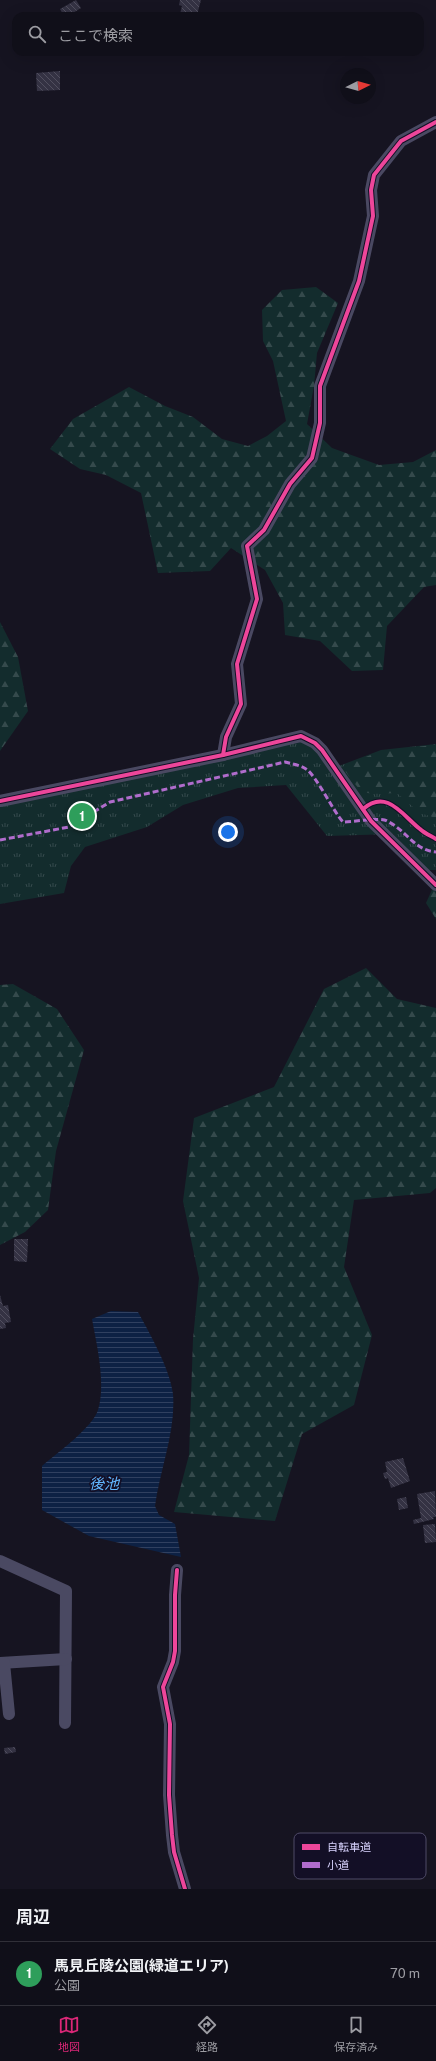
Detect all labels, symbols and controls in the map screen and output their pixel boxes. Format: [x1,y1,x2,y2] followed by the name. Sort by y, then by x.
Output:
[12,12,424,56] search box
[26,23,48,45] icon: search
[58,27,133,44] text: ここで検索
[340,68,376,104] north arrow
[69,801,95,831] pin: 1
[218,822,238,842] your location
[89,1475,121,1492] water label: 後池
[294,1833,426,1879] legend
[327,1841,371,1853] text: 自転車道
[327,1859,349,1871] text: 小道
[16,1907,50,1927] text: 周辺
[54,1957,229,1974] text: 馬見丘陵公園(緑道エリア)
[26,1966,32,1981] text: 1
[390,1966,420,1981] text: 70 m
[54,1978,80,1993] text: 公園
[58,2014,80,2054] tab: 地図
[196,2014,218,2054] tab: 経路
[334,2014,378,2054] tab: 保存済み

